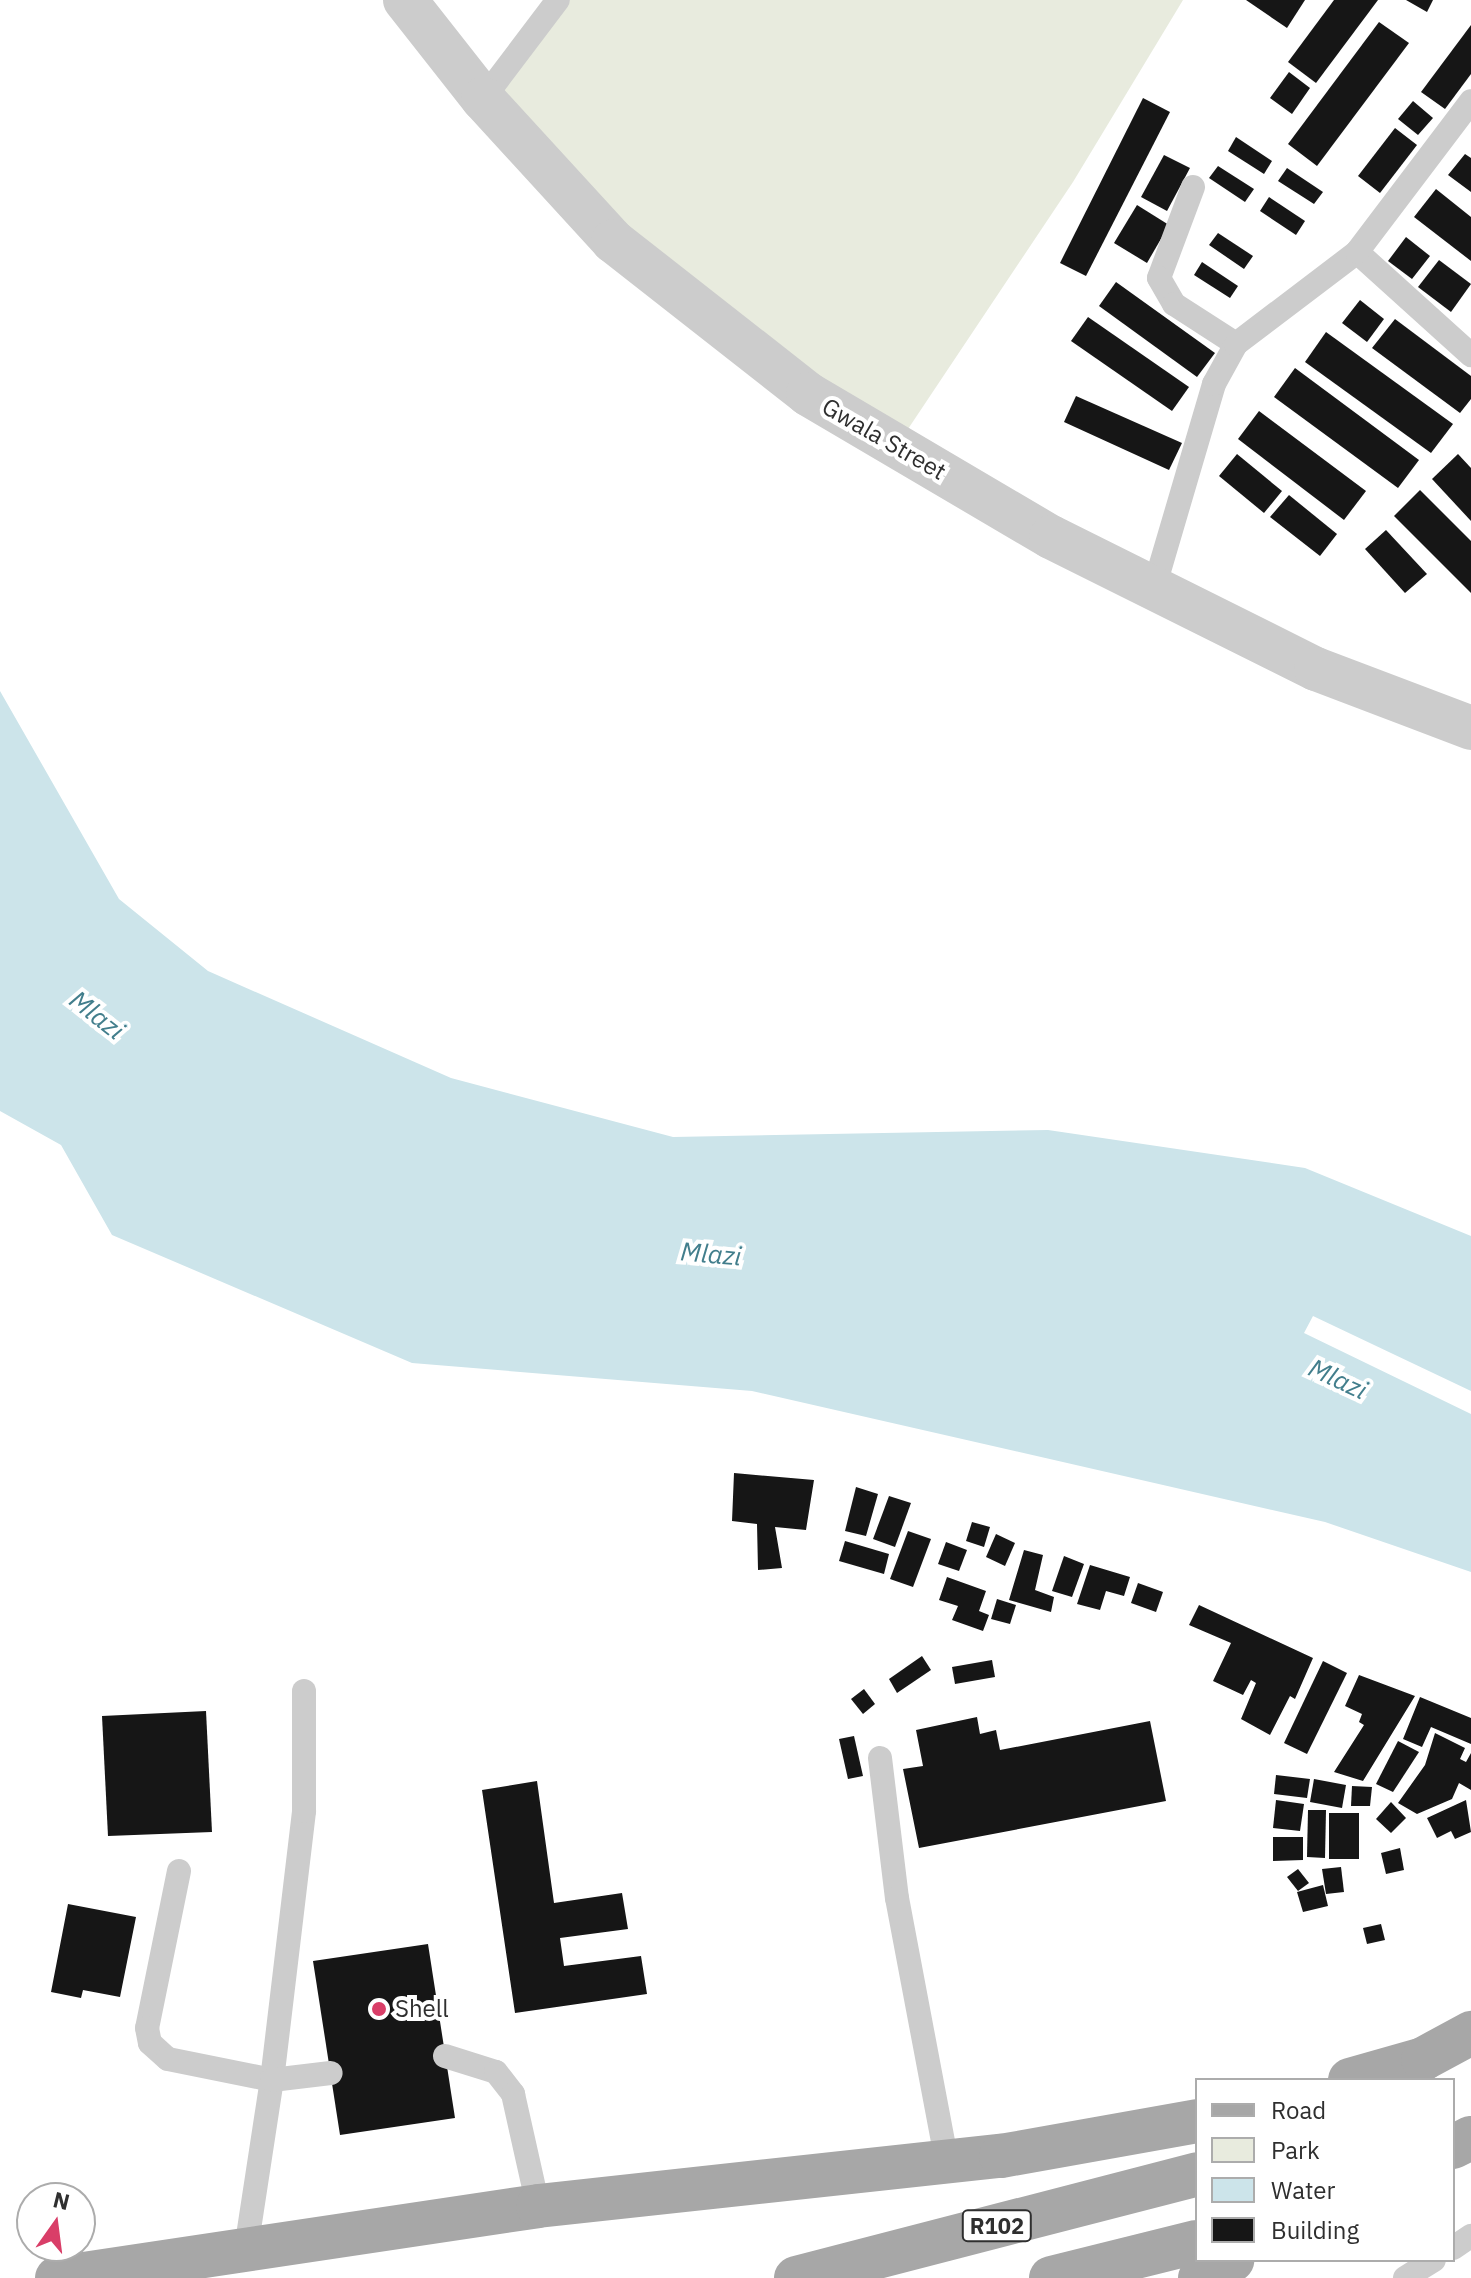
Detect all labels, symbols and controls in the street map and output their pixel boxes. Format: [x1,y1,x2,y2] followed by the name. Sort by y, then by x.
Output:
[817,392,951,486] street label: Gwala Street
[63,984,131,1046] water label: Mlazi
[679,1236,743,1272] water label: Mlazi
[1304,1352,1372,1406] water label: Mlazi
[395,1995,449,2023] place label: Shell
[370,2000,388,2018] marker: Shell
[1195,2078,1455,2262] legend
[1271,2094,1326,2126] text: Road
[1271,2134,1320,2166] text: Park
[1271,2174,1335,2206] text: Water
[16,2182,96,2262] north arrow
[50,2184,73,2216] text: N
[961,2208,1033,2244] road number: R102
[1271,2214,1359,2246] text: Building

